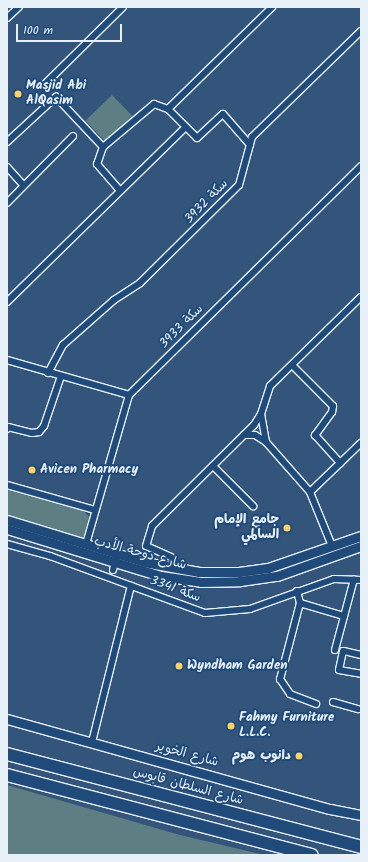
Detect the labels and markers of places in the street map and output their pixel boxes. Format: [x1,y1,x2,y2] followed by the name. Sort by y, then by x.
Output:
[26,79,86,110] place label: Masjid Abi AlQasim
[13,89,23,99] marker: Masjid Abi AlQasim
[40,462,138,478] place label: Avicen Pharmacy
[27,465,37,475] marker: Avicen Pharmacy
[214,513,279,544] place label: جامع الإمام السالمي
[282,523,292,533] marker: جامع الإمام السالمي
[187,658,287,674] place label: Wyndham Garden
[174,661,184,671] marker: Wyndham Garden
[239,711,334,742] place label: Fahmy Furniture L.L.C.
[226,721,236,731] marker: Fahmy Furniture L.L.C.
[232,748,291,764] place label: دانوب هوم
[294,751,304,761] marker: دانوب هوم

